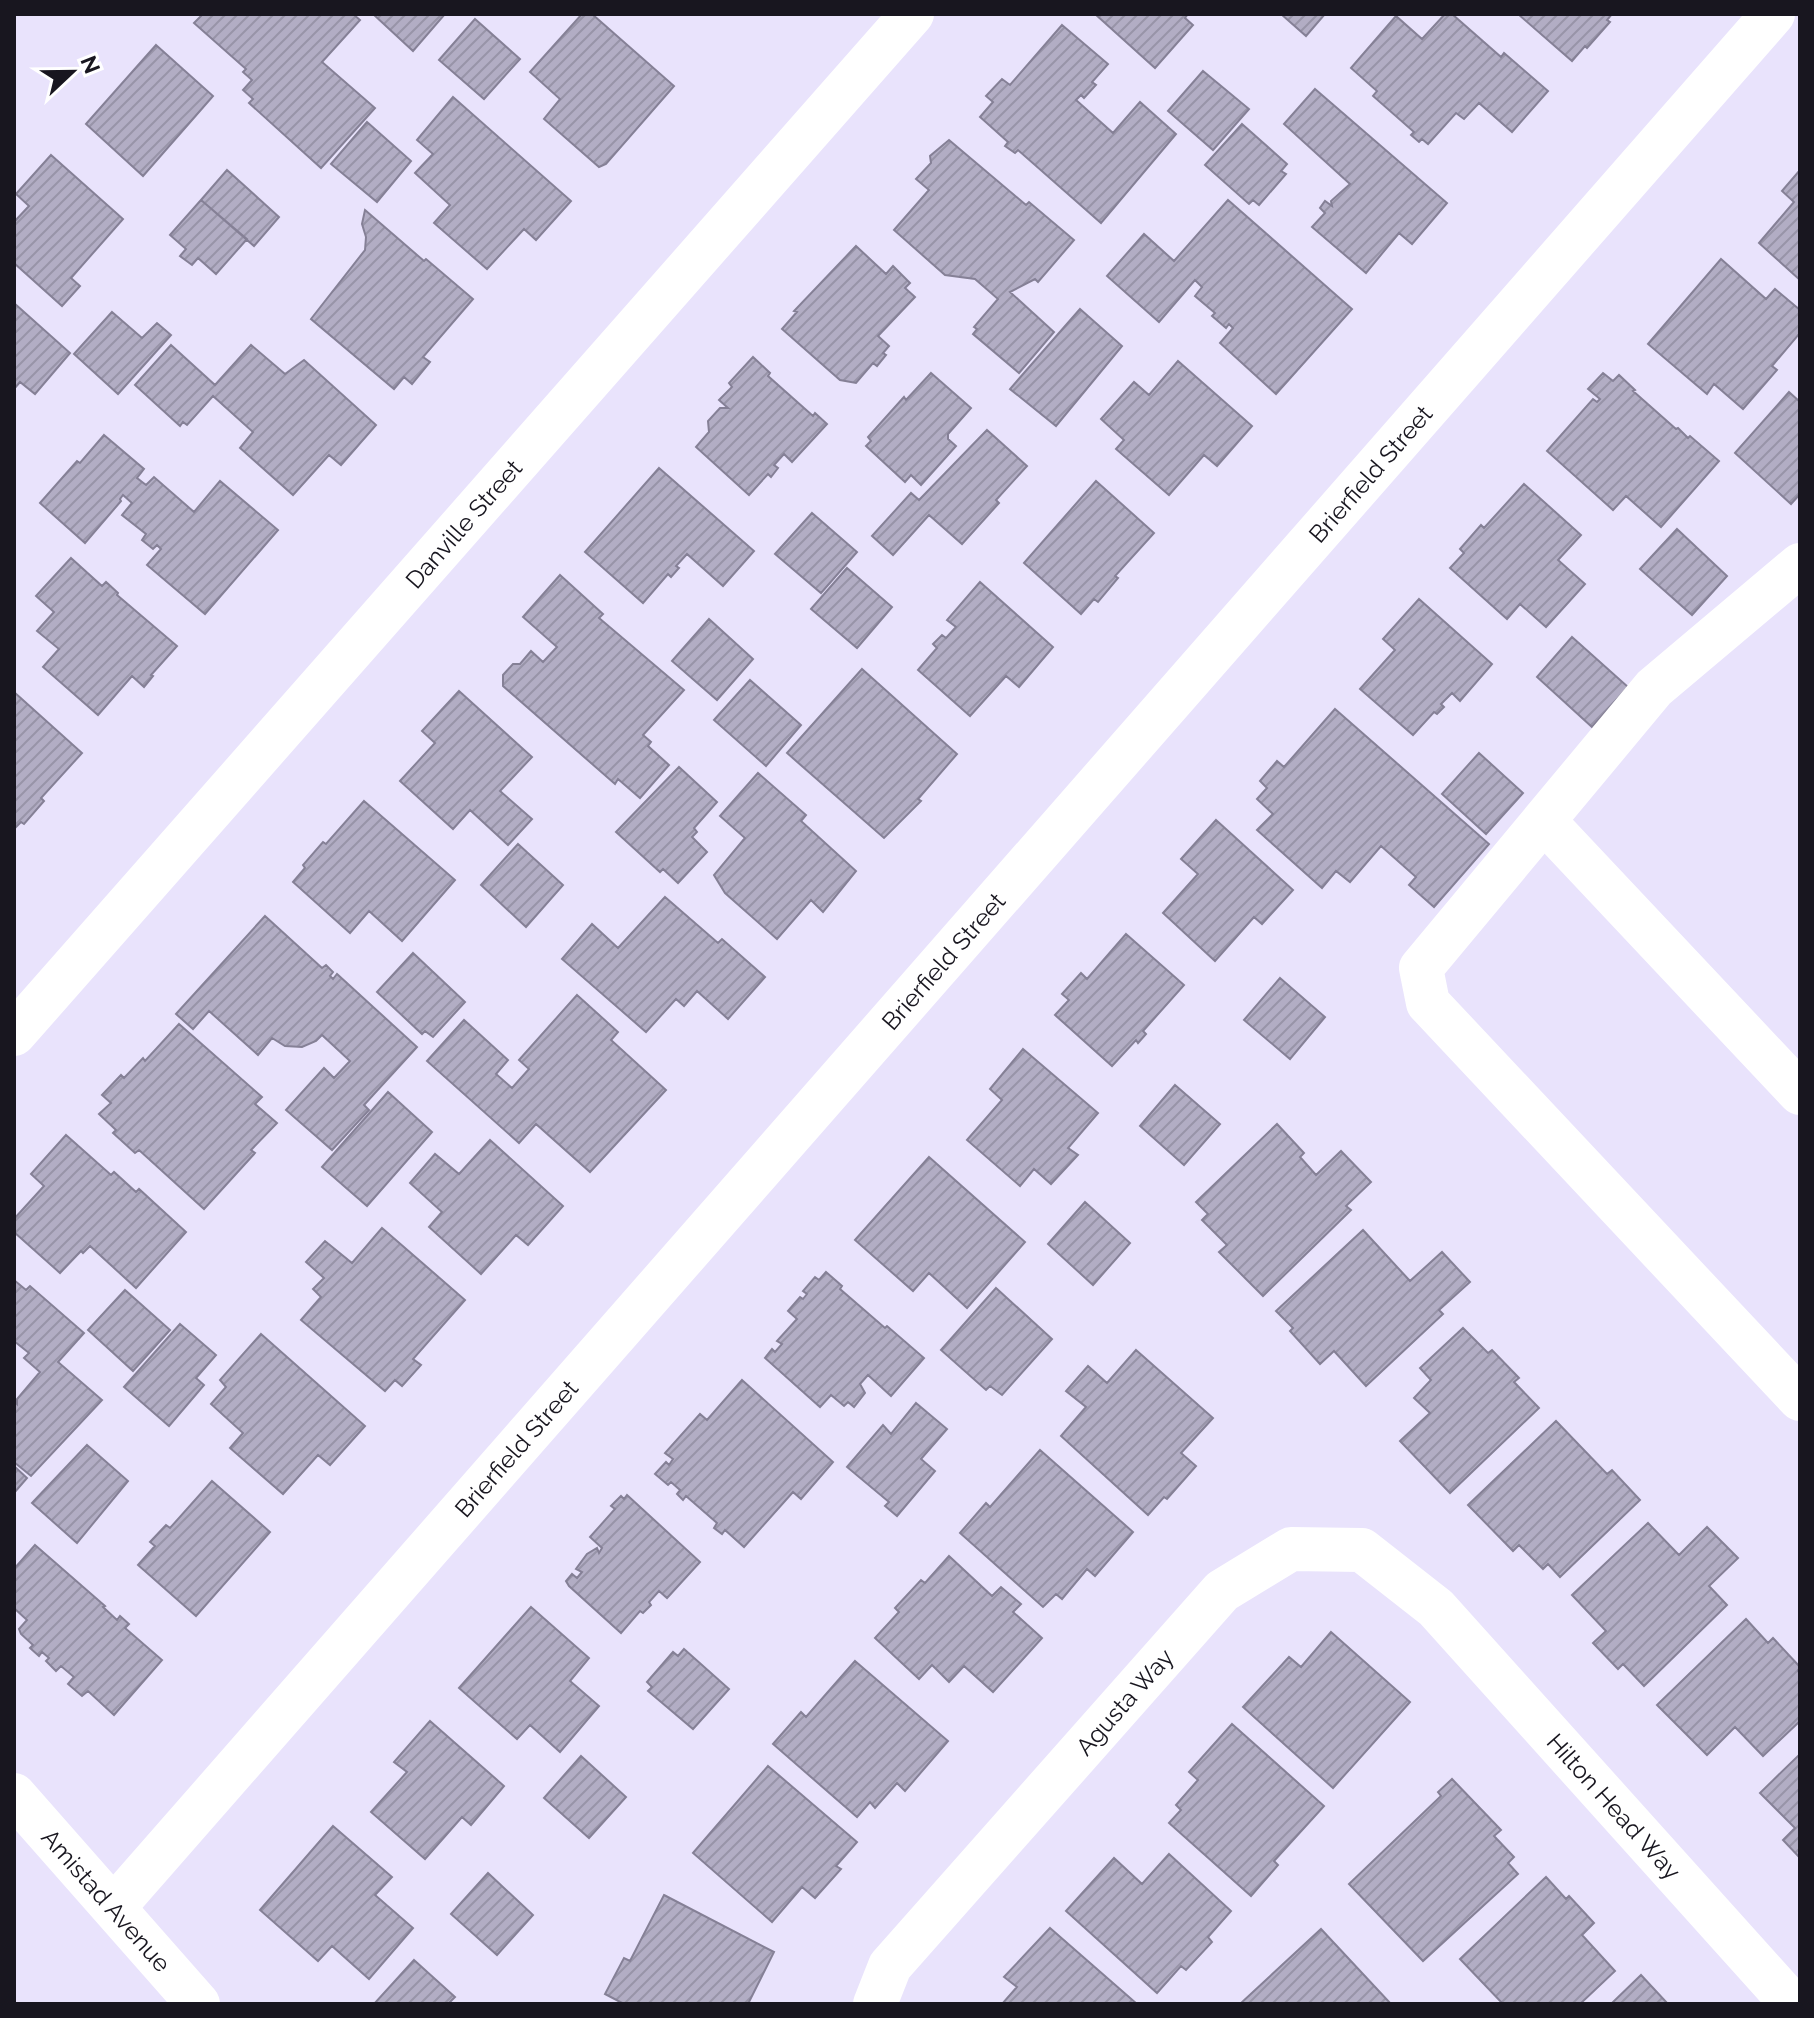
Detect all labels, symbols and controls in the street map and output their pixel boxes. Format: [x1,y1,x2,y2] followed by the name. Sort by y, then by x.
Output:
[32,32,112,112] north arrow
[75,52,106,77] text: N
[1302,399,1438,548] street label: Brierfield Street
[399,453,528,594] street label: Danville Street
[875,886,1011,1035] street label: Brierfield Street
[448,1374,584,1523] street label: Brierfield Street
[1069,1642,1179,1761] street label: Agusta Way
[1541,1727,1687,1885] street label: Hilton Head Way
[36,1823,177,1978] street label: Amistad Avenue

